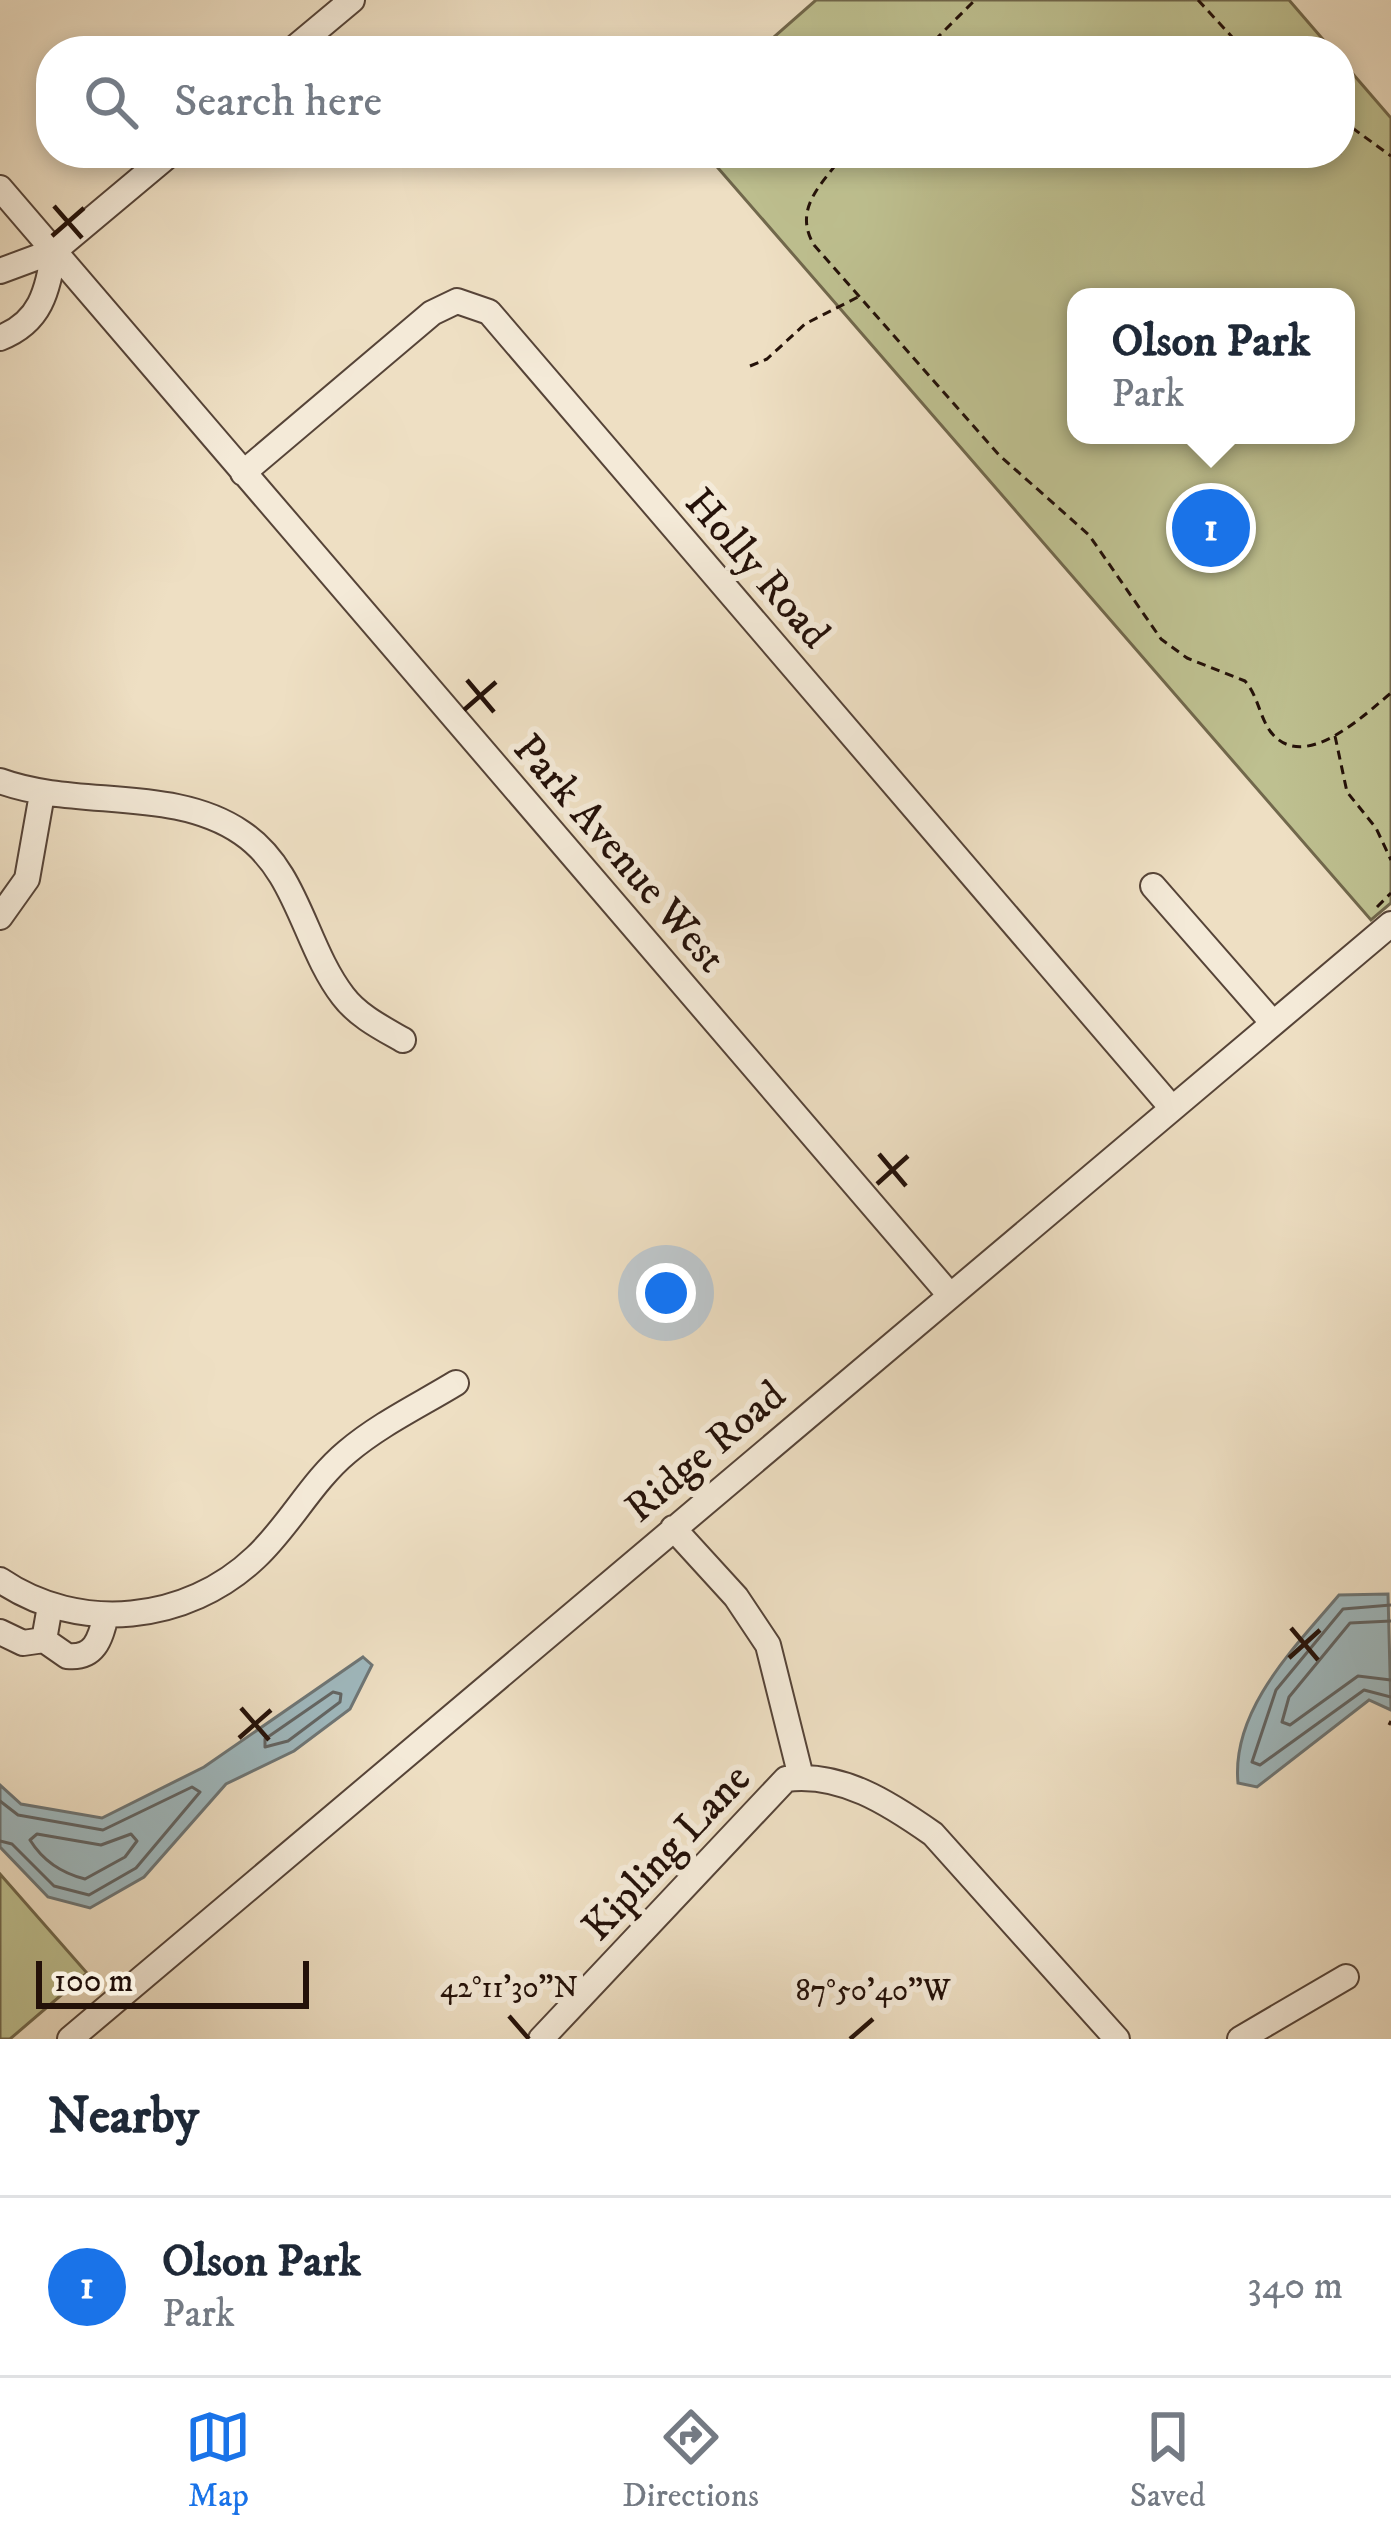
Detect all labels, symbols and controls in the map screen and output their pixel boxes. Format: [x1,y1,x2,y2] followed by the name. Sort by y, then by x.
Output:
[36,36,1355,168] search box
[78,69,144,135] icon: search
[174,74,382,130] text: Search here
[1067,288,1355,444] popup
[1111,314,1311,370] text: Olson Park
[1111,370,1184,419] text: Park
[673,478,841,660] street label: Holly Road
[1172,483,1250,573] pin: 1
[501,724,736,984] street label: Park Avenue West
[636,1263,696,1323] your location
[615,1370,797,1534] street label: Ridge Road
[572,1754,762,1952] street label: Kipling Lane
[36,1955,309,2008] scale bar
[54,1961,133,2002] text: 100 m
[440,1970,578,2007] text: 42°11'30"N
[796,1973,951,2010] text: 87°50'40"W
[48,2085,199,2149] text: Nearby
[162,2234,361,2290] text: Olson Park
[80,2262,94,2311] text: 1
[1247,2262,1343,2311] text: 340 m
[162,2290,235,2339] text: Park
[185,2404,251,2517] tab: Map
[622,2404,759,2517] tab: Directions
[1130,2404,1206,2517] tab: Saved

